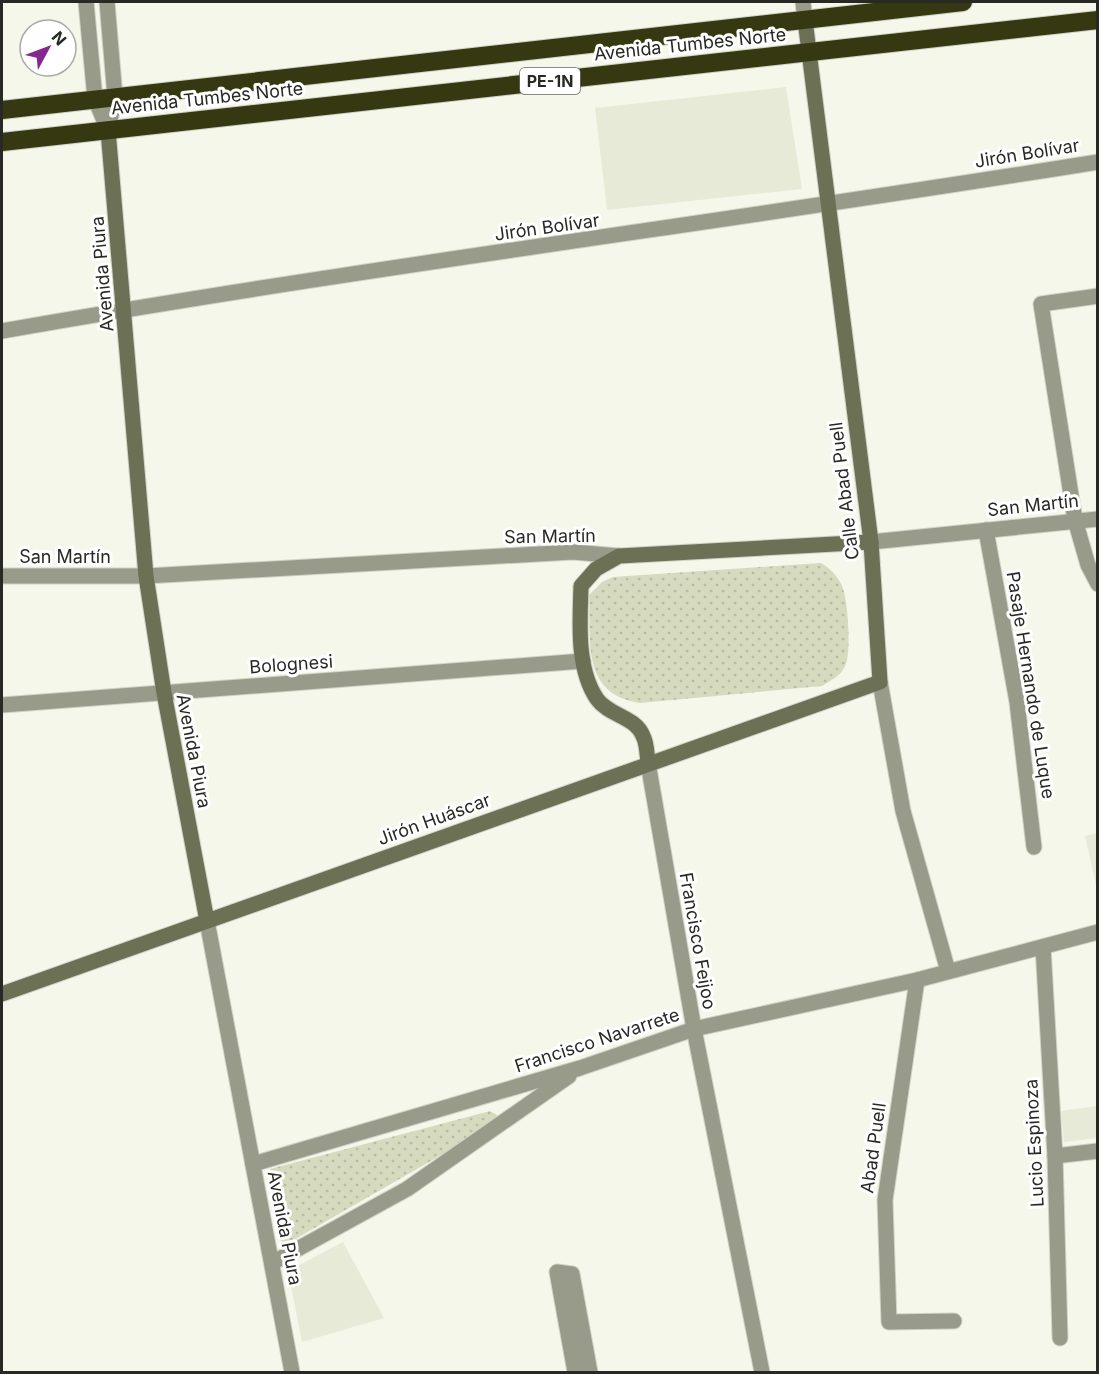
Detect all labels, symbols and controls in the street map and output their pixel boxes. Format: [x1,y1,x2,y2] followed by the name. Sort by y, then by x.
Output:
[18,18,78,78] north arrow
[593,23,787,65] street label: Avenida Tumbes Norte
[48,27,71,49] text: N
[520,68,580,94] road number: PE-1N
[110,77,304,119] street label: Avenida Tumbes Norte
[973,134,1081,172] street label: Jirón Bolívar
[493,209,601,245] street label: Jirón Bolívar
[86,215,118,333] street label: Avenida Piura
[825,421,863,561] street label: Calle Abad Puell
[986,490,1080,520] street label: San Martín
[504,525,596,547] street label: San Martín
[19,546,111,567] street label: San Martín
[1003,570,1059,800] street label: Pasaje Hernando de Luque
[248,651,334,677] street label: Bolognesi
[173,692,215,810] street label: Avenida Piura
[375,789,494,849] street label: Jirón Huáscar
[676,871,720,1011] street label: Francisco Feijoo
[512,1003,682,1077] street label: Francisco Navarrete
[1020,1078,1048,1208] street label: Lucio Espinoza
[856,1101,890,1195] street label: Abad Puell
[264,1169,306,1287] street label: Avenida Piura

